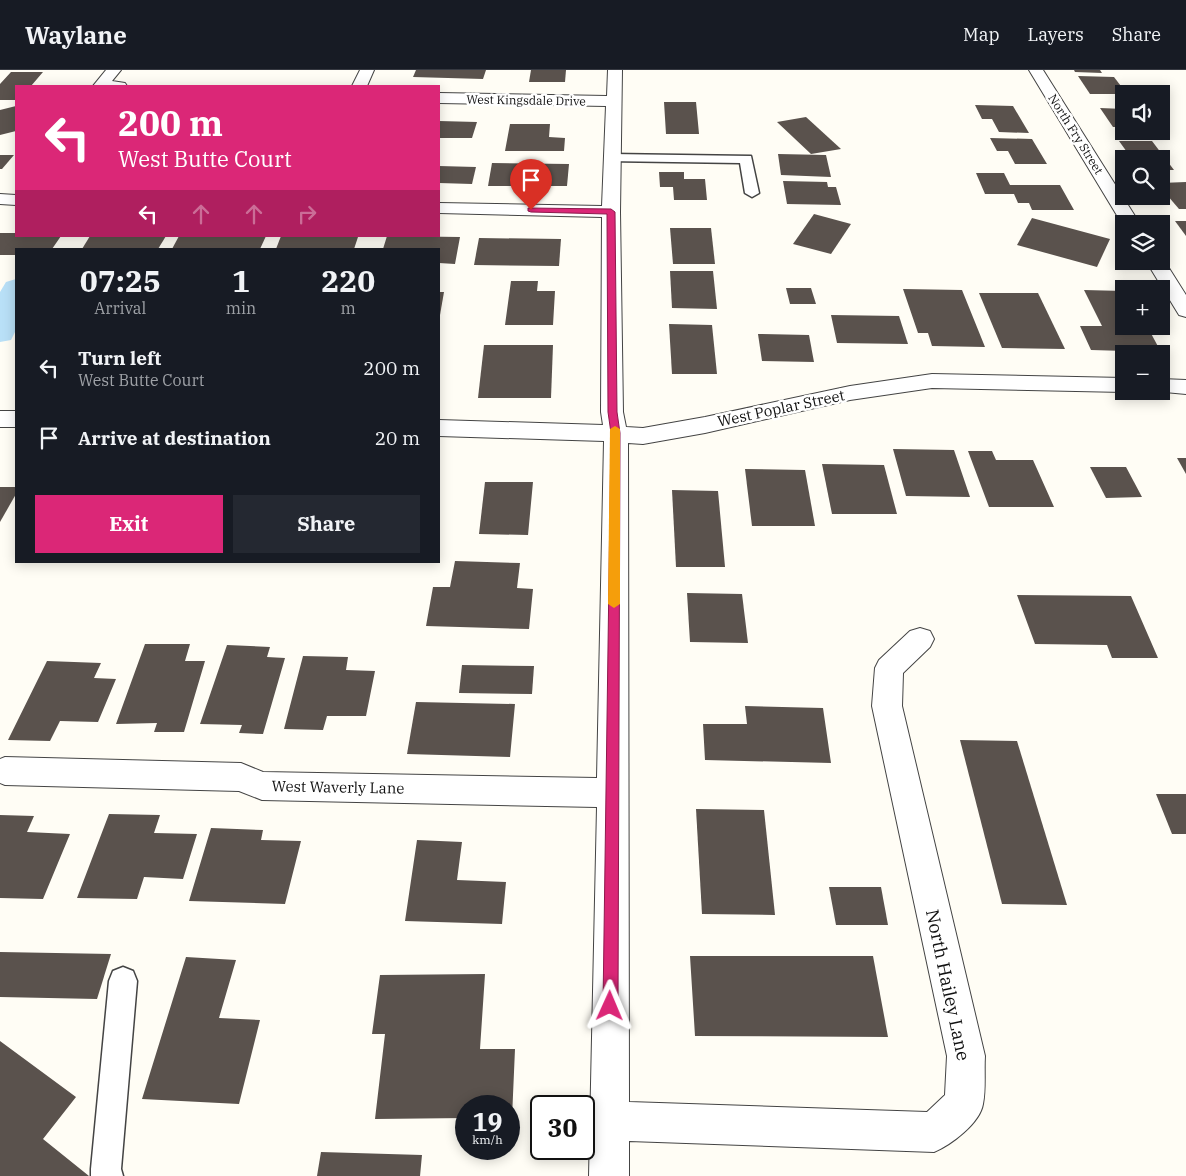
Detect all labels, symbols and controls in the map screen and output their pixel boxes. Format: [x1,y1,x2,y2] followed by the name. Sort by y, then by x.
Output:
[25,19,127,51] text: Waylane
[963,23,1000,46] text: Map
[1028,23,1084,46] text: Layers
[1112,23,1161,46] text: Share
[1115,85,1170,400] map controls
[1115,85,1170,140] button: sound
[466,91,586,109] street label: West Kingsdale Drive
[1045,91,1107,177] street label: North Fry Street
[118,100,223,146] text: 200 m
[35,105,100,170] icon: left
[118,144,292,173] text: West Butte Court
[1115,150,1170,205] button: search
[510,159,552,210] pin
[517,166,545,194] icon: arrive
[134,200,162,228] icon: left
[187,200,215,228] icon: ahead
[240,200,268,228] icon: ahead
[293,200,321,228] icon: right
[1115,215,1170,270] button: layers
[80,261,161,300] text: 07:25
[232,261,250,300] text: 1
[321,261,375,300] text: 220
[1115,280,1170,335] button: +
[94,298,146,318] text: Arrival
[226,298,256,318] text: min
[341,298,356,318] text: m
[1115,345,1170,400] button: −
[78,346,161,370] text: Turn left
[35,354,63,382] icon: left
[363,356,420,380] text: 200 m
[78,370,204,390] text: West Butte Court
[716,385,846,431] street label: West Poplar Street
[35,424,63,452] icon: arrive
[78,426,271,450] text: Arrive at destination
[375,426,420,450] text: 20 m
[35,495,223,553] button: Exit
[233,495,420,553] button: Share
[271,776,405,798] street label: West Waverly Lane
[921,907,975,1063] street label: North Hailey Lane
[583,979,635,1031] position arrow
[530,1095,595,1160] speed limit sign: 30
[472,1105,503,1138] text: 19
[472,1132,503,1147] text: km/h

